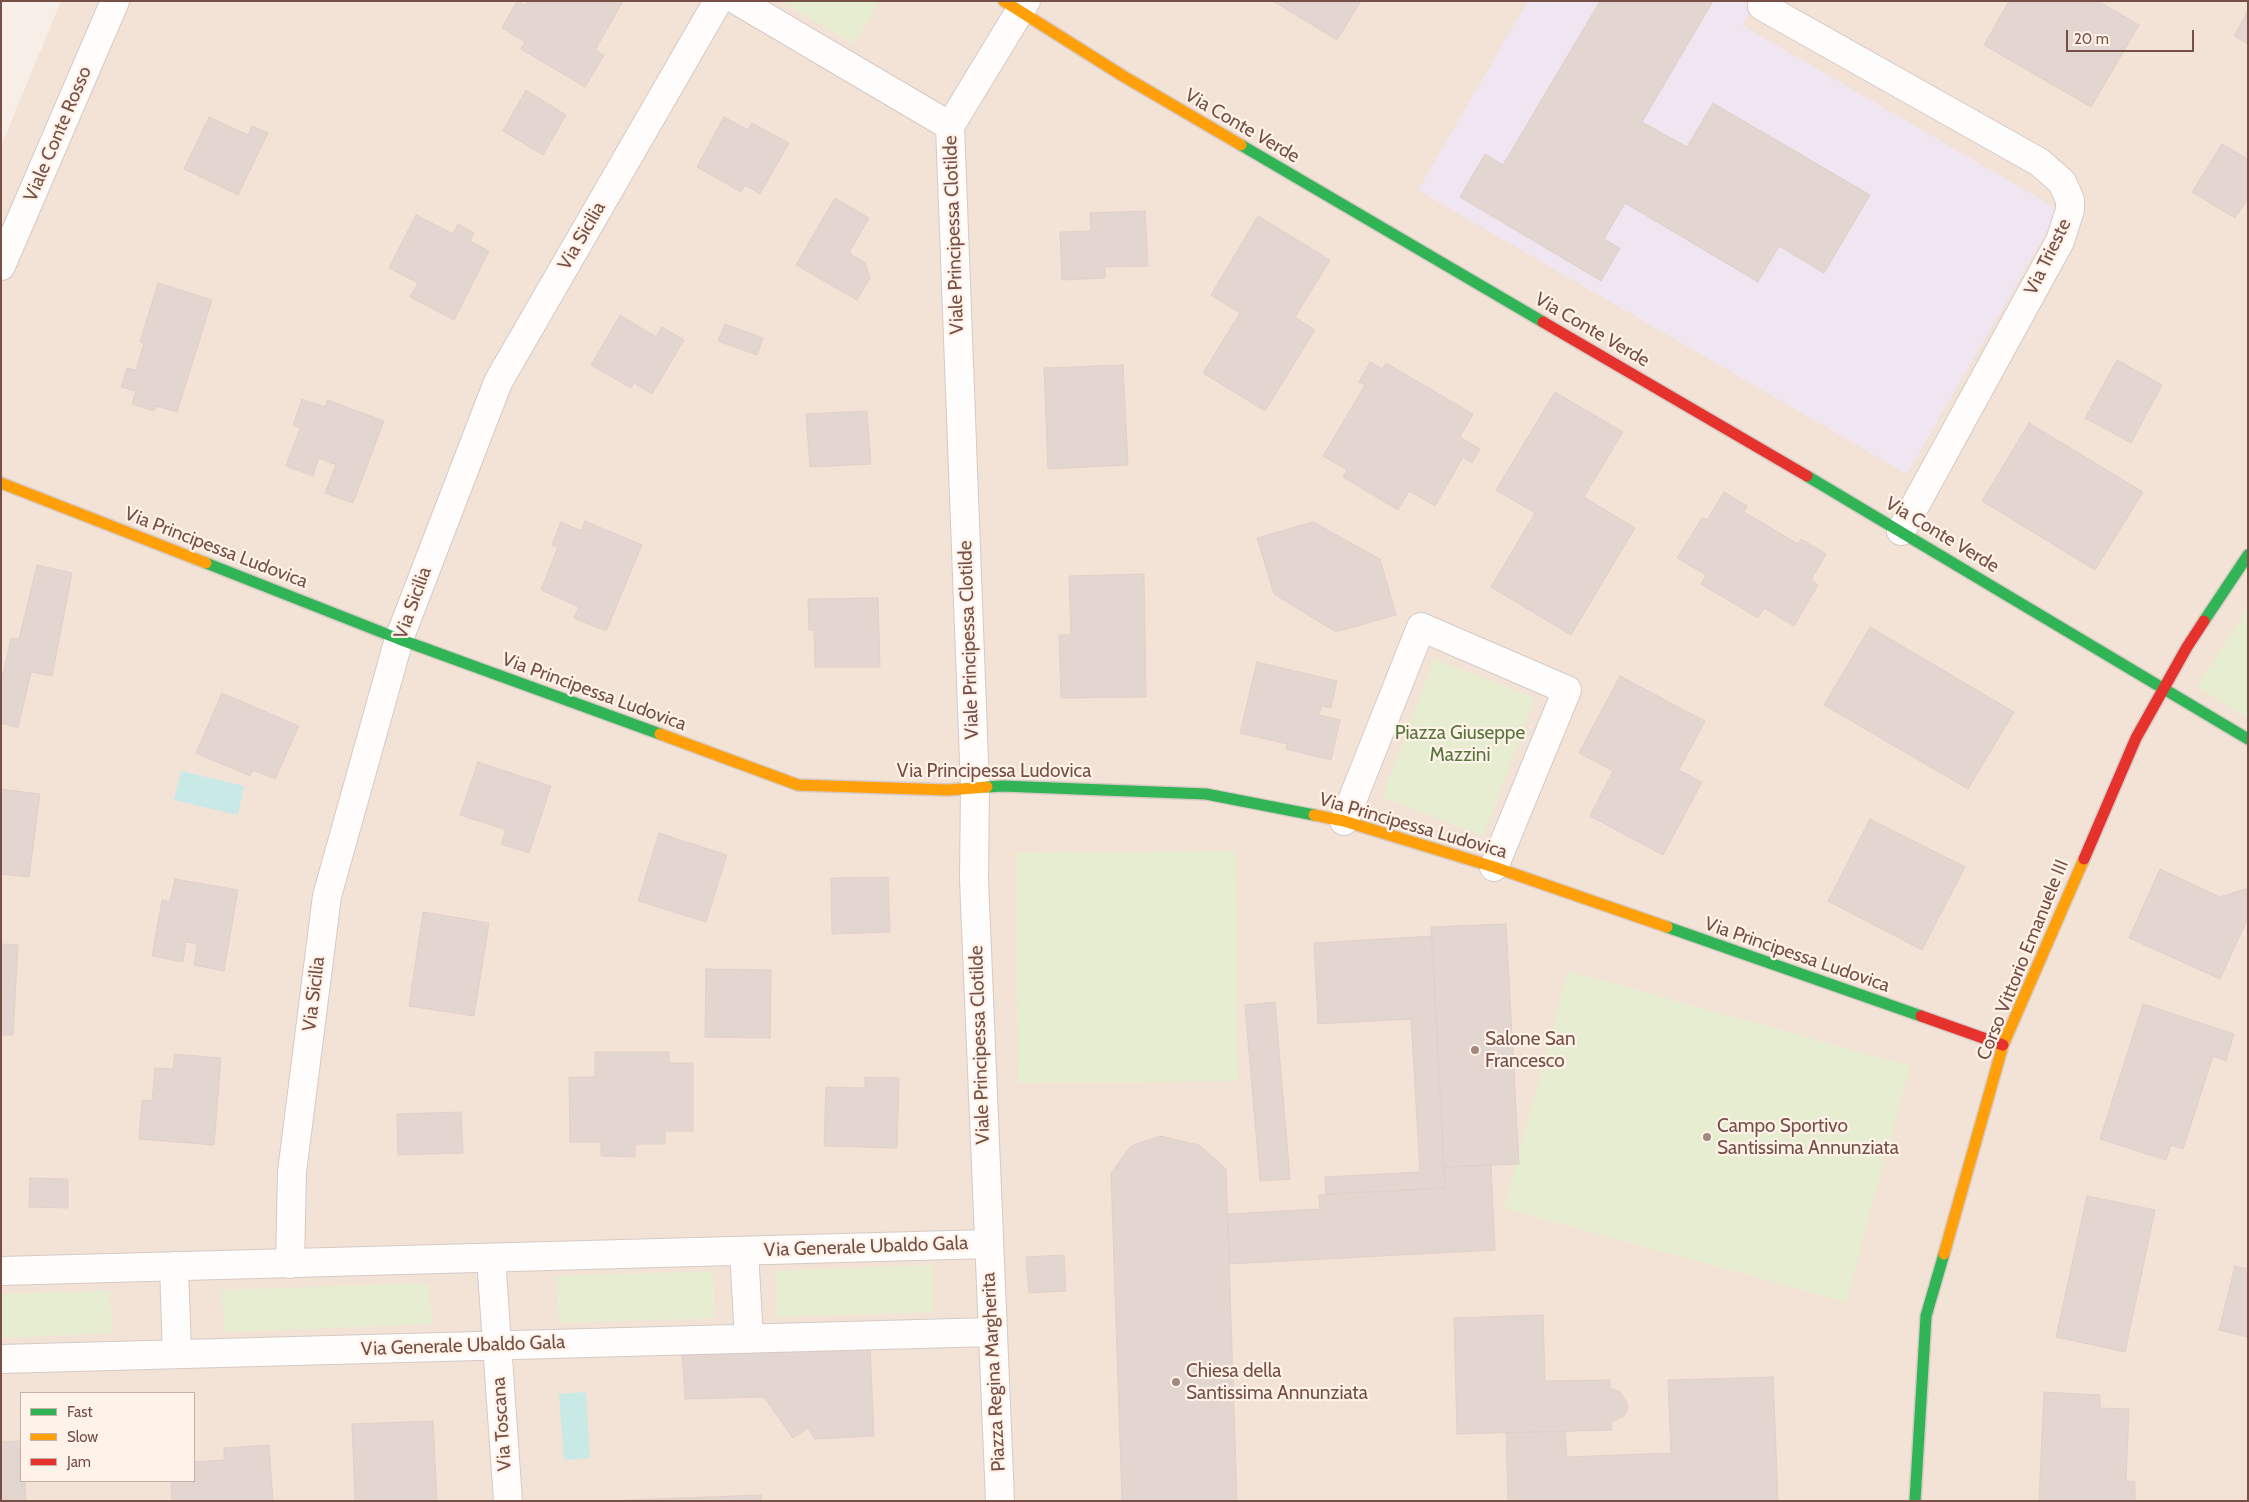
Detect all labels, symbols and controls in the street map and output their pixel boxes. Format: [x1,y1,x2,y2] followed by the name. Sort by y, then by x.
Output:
[2069,20,2196,52] scale bar
[2074,30,2109,48] text: 20 m
[19,63,97,205] street label: Viale Conte Rosso
[1181,84,1303,168] street label: Via Conte Verde
[939,135,969,335] street label: Viale Principessa Clotilde
[553,198,611,274] street label: Via Sicilia
[2020,215,2076,299] street label: Via Trieste
[1531,288,1653,372] street label: Via Conte Verde
[1881,492,2003,578] street label: Via Conte Verde
[121,502,311,594] street label: Via Principessa Ludovica
[954,540,984,740] street label: Viale Principessa Clotilde
[389,564,437,642] street label: Via Sicilia
[499,648,689,736] street label: Via Principessa Ludovica
[1395,722,1525,766] park label: Piazza Giuseppe Mazzini
[897,760,1091,782] street label: Via Principessa Ludovica
[1316,788,1510,864] street label: Via Principessa Ludovica
[1972,856,2074,1064] street label: Corso Vittorio Emanuele III
[1701,913,1893,997] street label: Via Principessa Ludovica
[965,945,995,1145] street label: Viale Principessa Clotilde
[298,955,330,1033] street label: Via Sicilia
[1485,1028,1576,1072] place label: Salone San Francesco
[1469,1044,1481,1056] marker: Salone San Francesco
[1717,1115,1899,1159] place label: Campo Sportivo Santissima Annunziata
[1701,1131,1713,1143] marker: Campo Sportivo Santissima Annunziata
[763,1232,969,1262] street label: Via Generale Ubaldo Gala
[977,1272,1011,1472] street label: Piazza Regina Margherita
[360,1331,566,1361] street label: Via Generale Ubaldo Gala
[1186,1360,1368,1404] place label: Chiesa della Santissima Annunziata
[487,1376,517,1472] street label: Via Toscana
[1170,1376,1182,1388] marker: Chiesa della Santissima Annunziata
[20,1392,195,1482] legend
[67,1403,92,1421] text: Fast
[67,1428,98,1446] text: Slow
[67,1453,91,1471] text: Jam

